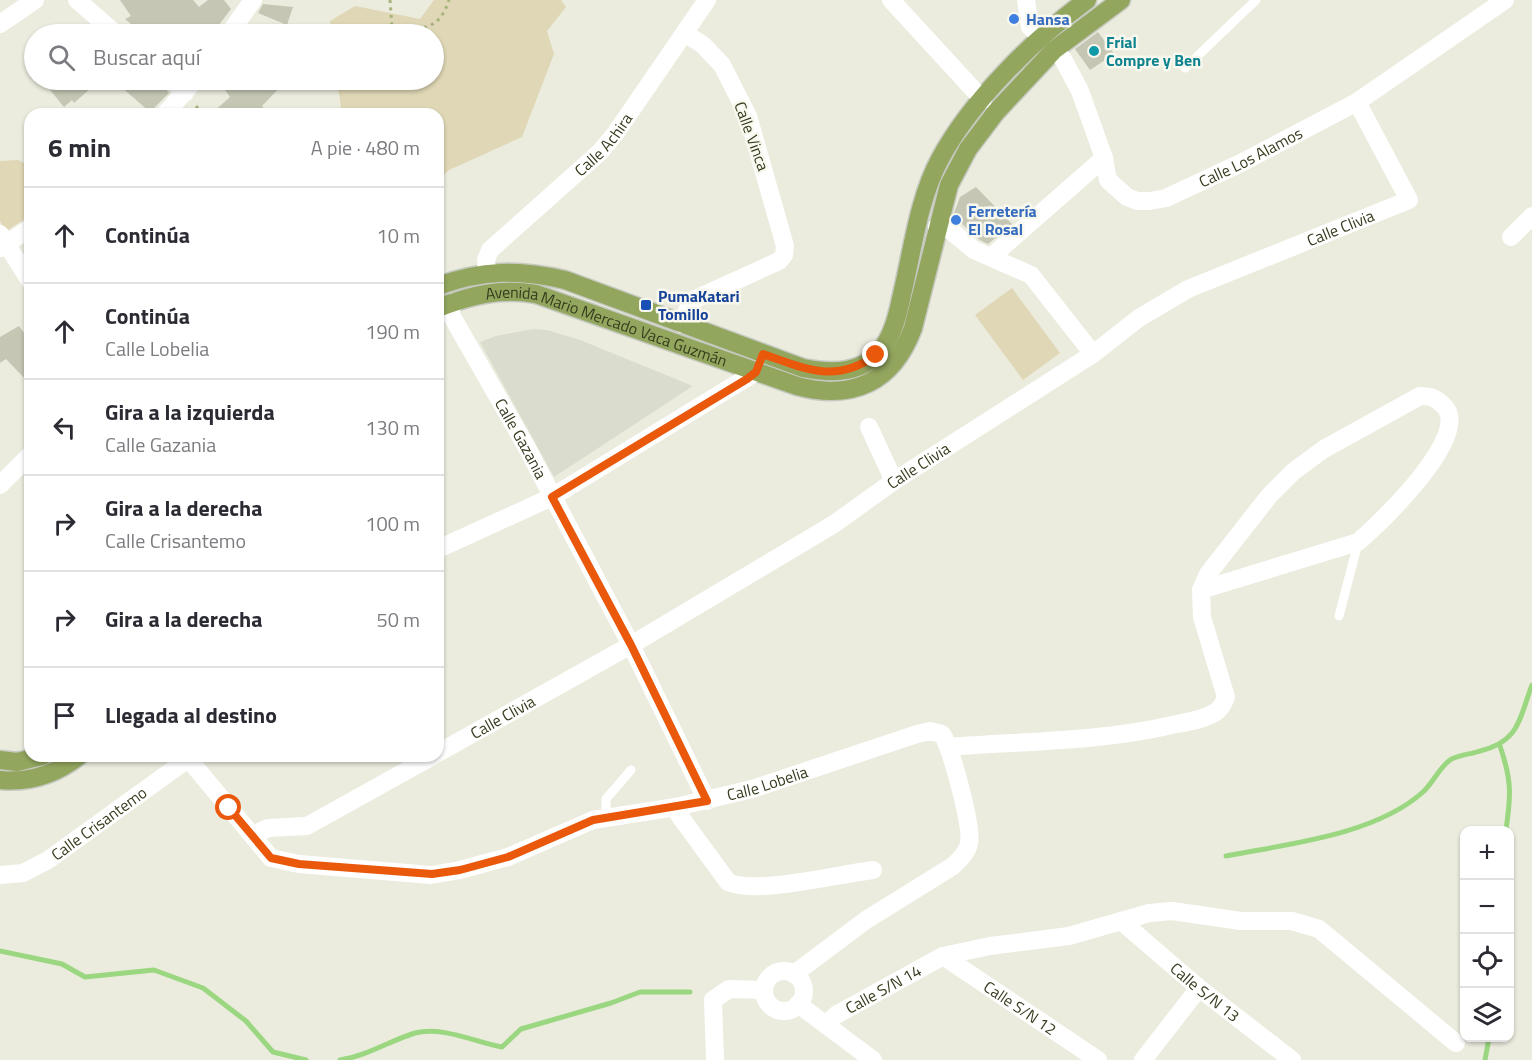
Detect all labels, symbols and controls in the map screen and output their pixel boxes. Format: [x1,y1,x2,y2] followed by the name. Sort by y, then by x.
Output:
[1026,7,1070,31] place label: Hansa
[1007,12,1021,26] marker: Hansa
[24,24,444,90] search box
[1106,30,1201,72] place label: Frial Compre y Ben
[93,40,201,74] text: Buscar aquí
[45,41,78,74] icon: search
[1087,44,1101,58] marker: Frial Compre y Ben
[728,98,776,174] street label: Calle Vinca
[569,108,638,182] street label: Calle Achira
[1195,121,1307,193] street label: Calle Los Alamos
[48,128,111,167] text: 6 min
[311,132,420,163] text: A pie · 480 m
[968,199,1037,241] place label: Ferretería El Rosal
[1303,203,1378,252] street label: Calle Clivia
[949,213,963,227] marker: Ferretería El Rosal
[105,218,190,252] text: Continúa
[48,219,81,252] icon: ahead
[376,220,420,251] text: 10 m
[484,280,731,373] street label: Avenida Mario Mercado Vaca Guzmán
[658,284,740,326] place label: PumaKatari Tomillo
[639,298,653,312] marker: PumaKatari Tomillo
[105,299,190,333] text: Continúa
[48,315,81,348] icon: ahead
[365,316,420,347] text: 190 m
[105,333,209,364] text: Calle Lobelia
[862,341,888,367] route end
[489,394,553,483] street label: Calle Gazania
[105,395,275,429] text: Gira a la izquierda
[48,411,81,444] icon: left
[365,412,420,443] text: 130 m
[105,429,216,460] text: Calle Gazania
[881,436,955,495] street label: Calle Clivia
[105,491,262,525] text: Gira a la derecha
[48,507,81,540] icon: right
[365,508,420,539] text: 100 m
[105,525,246,556] text: Calle Crisantemo
[105,602,262,636] text: Gira a la derecha
[48,603,81,636] icon: right
[376,604,420,635] text: 50 m
[466,689,539,745] street label: Calle Clivia
[105,698,277,732] text: Llegada al destino
[48,699,81,732] icon: arrive
[724,759,811,807] street label: Calle Lobelia
[46,780,152,866] street label: Calle Crisantemo
[215,794,241,820] route start
[1460,826,1514,1042] map controls
[1460,826,1514,880] button: +
[1460,880,1514,934] button: −
[1460,934,1514,988] button: locate
[1165,956,1245,1027] street label: Calle S/N 13
[841,958,925,1020] street label: Calle S/N 14
[979,975,1062,1041] street label: Calle S/N 12
[1460,988,1514,1042] button: layers

